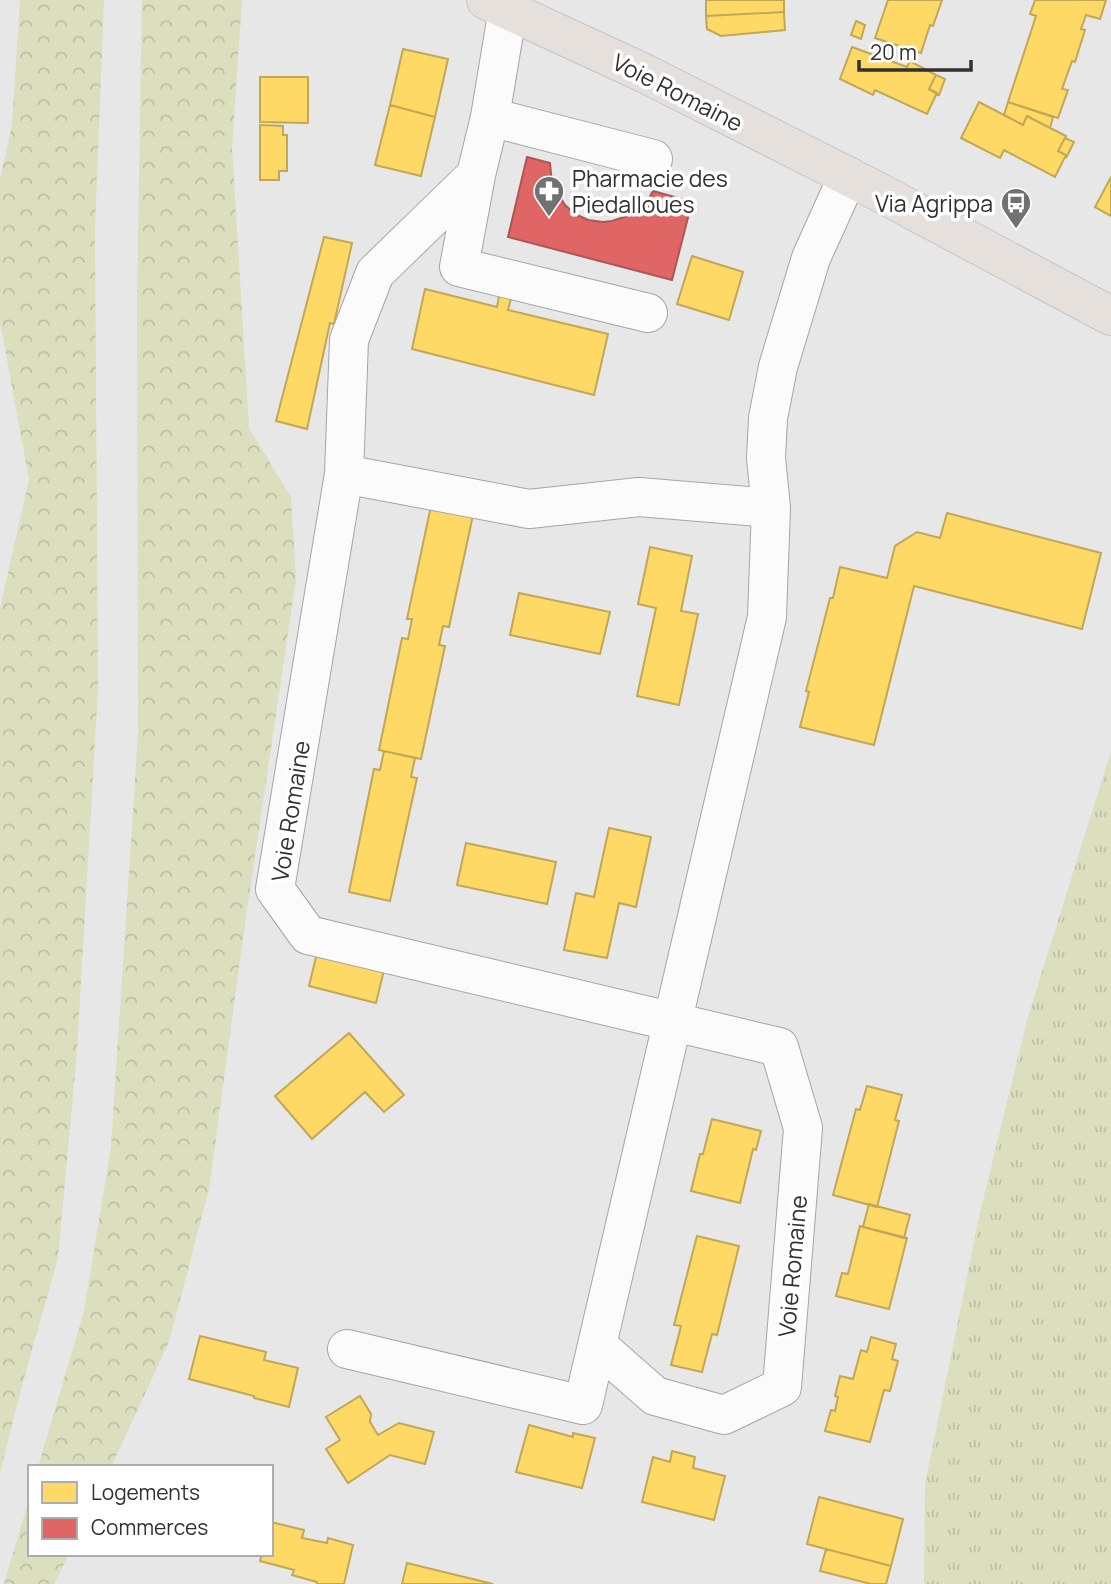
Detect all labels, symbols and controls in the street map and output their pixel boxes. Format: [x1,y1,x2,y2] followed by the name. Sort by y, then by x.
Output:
[859,28,971,72] scale bar
[870,38,917,66] text: 20 m
[607,45,749,139] street label: Voie Romaine
[572,162,728,220] place label: Pharmacie des Piedalloues
[532,174,566,218] pharmacy icon: Pharmacie des Piedalloues
[999,186,1033,230] bus stop icon: Via Agrippa
[875,187,993,219] place label: Via Agrippa
[263,738,317,884] street label: Voie Romaine
[770,1194,814,1338] street label: Voie Romaine
[28,1465,273,1556] legend
[91,1478,200,1506] text: Logements
[91,1513,208,1541] text: Commerces

